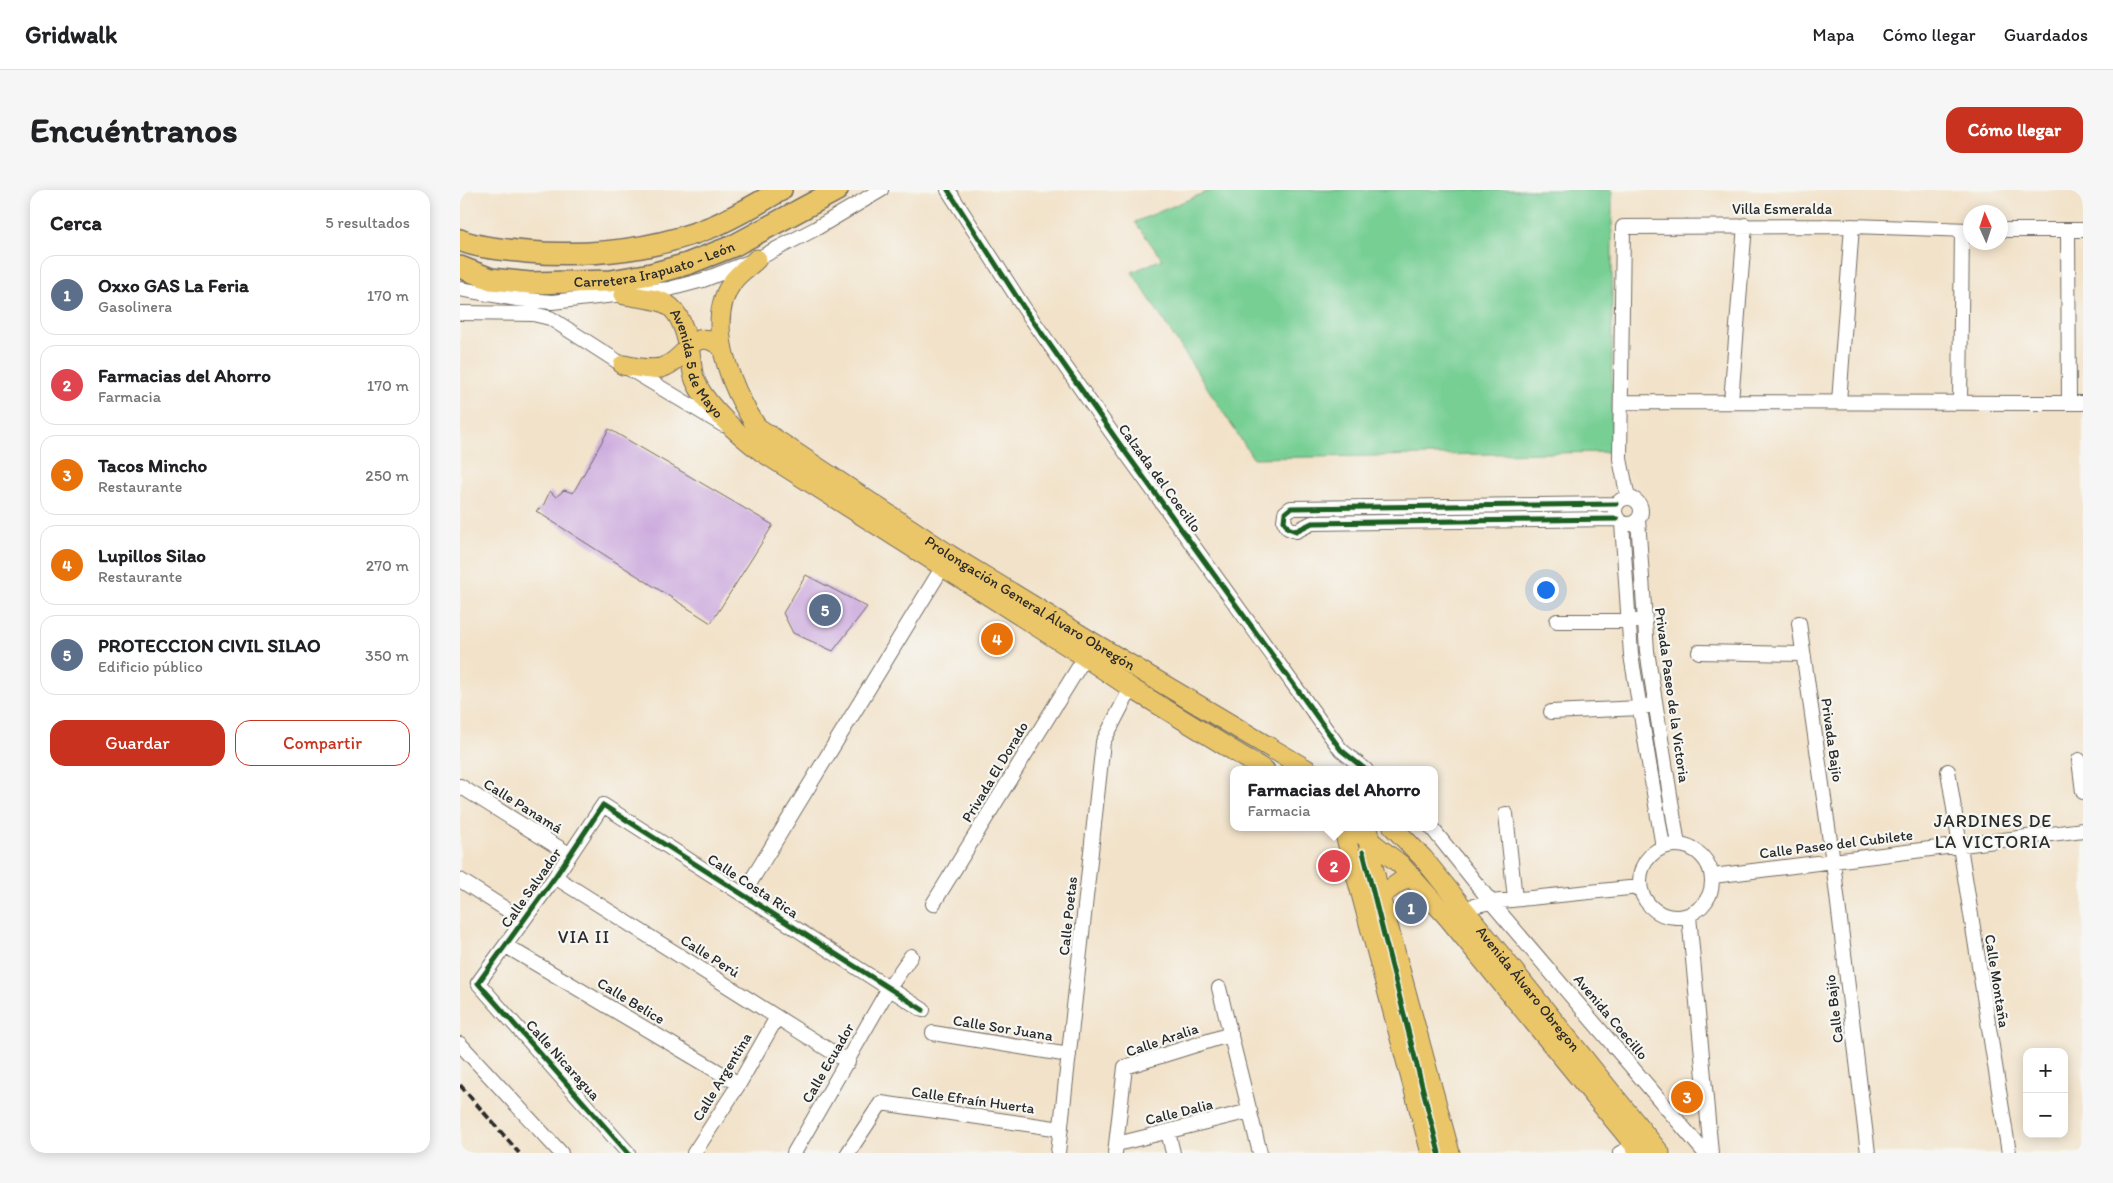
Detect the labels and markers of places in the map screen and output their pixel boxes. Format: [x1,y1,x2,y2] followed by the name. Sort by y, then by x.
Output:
[809,591,841,629] pin: 5
[981,620,1013,658] pin: 4
[1318,847,1350,885] pin: 2
[1395,889,1427,927] pin: 1
[1671,1078,1703,1116] pin: 3

